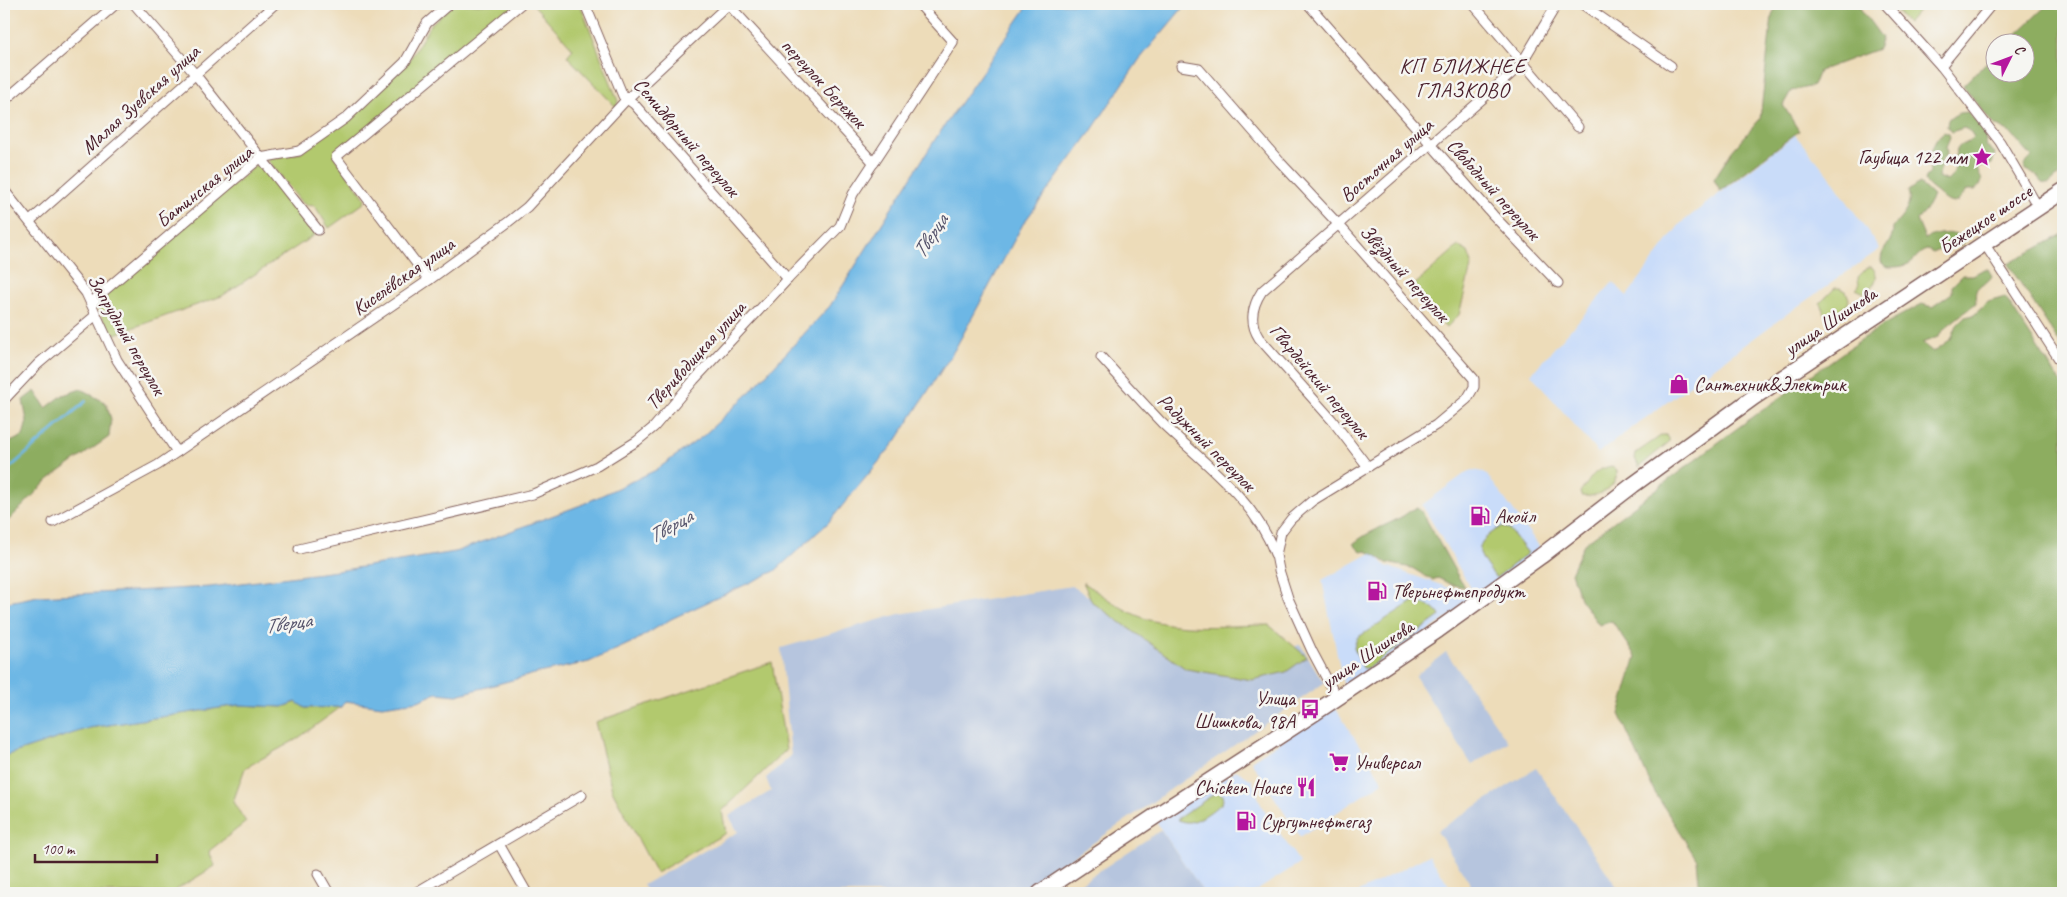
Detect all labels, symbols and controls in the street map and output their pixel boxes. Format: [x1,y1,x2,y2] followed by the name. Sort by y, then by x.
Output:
[1984,32,2034,82] north arrow
[776,33,873,135] street label: переулок Бережок
[76,39,206,159] street label: Малая Зуевская улица
[2011,41,2029,59] text: С
[1400,53,1528,103] district label: КП БЛИЖНЕЕ ГЛАЗКОВО
[628,73,746,203] street label: Семидворный переулок
[1334,112,1439,208] street label: Восточная улица
[1441,133,1547,247] street label: Свободный переулок
[151,139,259,233] street label: Батинская улица
[1858,145,1968,170] place label: Гаубица 122 мм
[1971,146,1993,168] place icon: Гаубица 122 мм
[1934,178,2038,260] street label: Бежецкое шоссе
[906,207,955,263] water label: Тверца
[1354,219,1456,329] street label: Звёздный переулок
[347,231,461,321] street label: Киселёвская улица
[82,269,172,401] street label: Запрудный переулок
[1778,280,1883,362] street label: улица Шишкова
[640,294,752,415] street label: Твериводицкая улица
[1264,319,1376,445] street label: Гвардейский переулок
[1694,372,1847,397] place label: Сантехник&Электрик
[1668,373,1690,395] shop icon: Сантехник&Электрик
[1152,388,1262,498] street label: Радужный переулок
[643,502,699,549] water label: Тверца
[1495,504,1537,529] place label: Акойл
[1469,505,1491,527] fuel station icon: Акойл
[1392,579,1527,604] place label: Тверьнефтепродукт
[1366,580,1388,602] fuel station icon: Тверьнефтепродукт
[263,607,316,639] water label: Тверца
[1315,613,1420,695] street label: улица Шишкова
[1194,686,1297,734] place label: Улица Шишкова, 98А
[1299,698,1321,720] bus stop icon: Улица Шишкова, 98А
[1354,750,1422,775] place label: Универсал
[1328,751,1350,773] supermarket icon: Универсал
[1195,775,1292,800] place label: Chicken House
[1295,776,1317,798] restaurant icon: Chicken House
[1261,809,1372,834] place label: Сургутнефтегаз
[1235,810,1257,832] fuel station icon: Сургутнефтегаз
[35,832,158,864] scale bar
[42,840,76,859] text: 100 m

